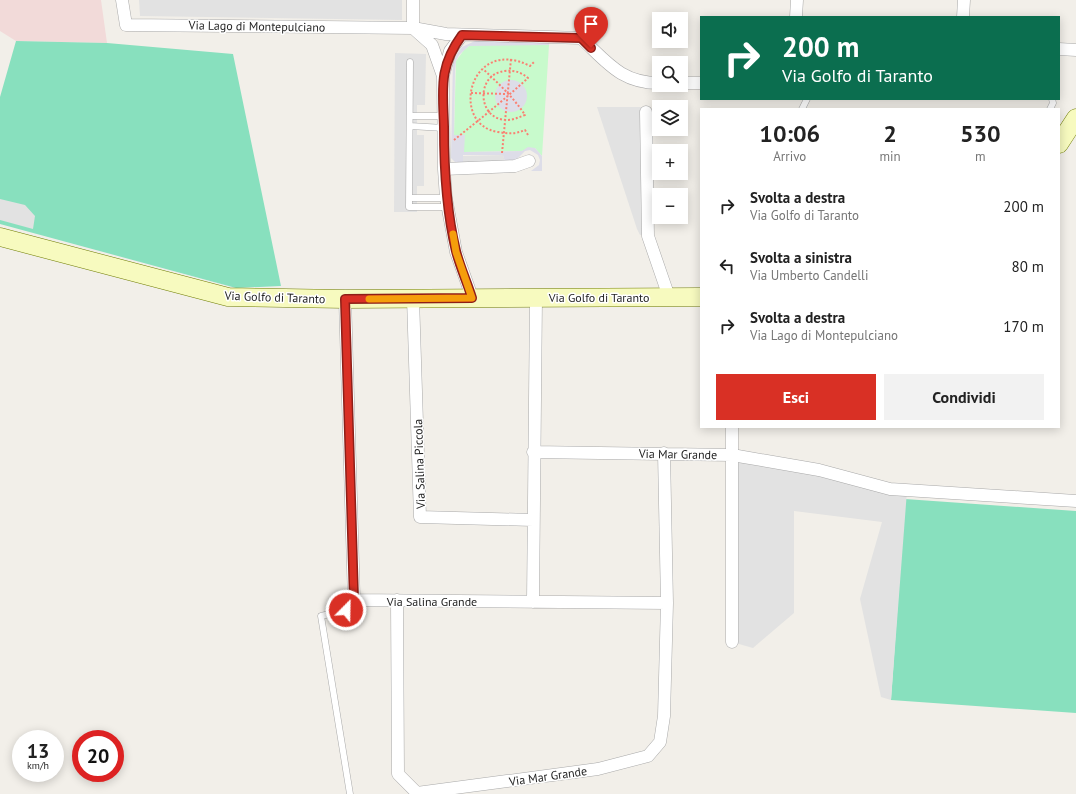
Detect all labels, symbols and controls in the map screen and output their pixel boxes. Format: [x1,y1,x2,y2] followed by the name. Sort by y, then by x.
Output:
[574,7.0,608,48] pin
[652,12,688,224] map controls
[652,12,688,48] button: sound
[580,13,602,35] icon: arrive
[188,17,325,35] street label: Via Lago di Montepulciano
[782,28,859,65] text: 200 m
[716,32,768,84] icon: right
[652,56,688,92] button: search
[782,64,933,87] text: Via Golfo di Taranto
[652,100,688,136] button: layers
[759,118,820,149] text: 10:06
[883,118,897,149] text: 2
[960,118,1001,149] text: 530
[652,144,688,180] button: +
[773,148,806,165] text: Arrivo
[879,148,901,165] text: min
[975,148,986,165] text: m
[652,188,688,224] button: −
[750,188,845,207] text: Svolta a destra
[716,195,738,217] icon: right
[1003,197,1044,216] text: 200 m
[750,207,859,224] text: Via Golfo di Taranto
[750,248,852,267] text: Svolta a sinistra
[716,255,738,277] icon: left
[1011,257,1044,276] text: 80 m
[750,267,868,284] text: Via Umberto Candelli
[223,288,326,306] street label: Via Golfo di Taranto
[548,290,649,305] street label: Via Golfo di Taranto
[750,308,845,327] text: Svolta a destra
[716,315,738,337] icon: right
[1003,317,1044,336] text: 170 m
[750,327,898,344] text: Via Lago di Montepulciano
[716,374,876,420] button: Esci
[884,374,1044,420] button: Condividi
[410,419,428,510] street label: Via Salina Piccola
[638,446,717,462] street label: Via Mar Grande
[325,589,367,631] position arrow
[386,594,477,609] street label: Via Salina Grande
[72,730,124,782] speed limit sign: 20
[27,738,49,764] text: 13
[27,759,49,772] text: km/h
[507,763,588,789] street label: Via Mar Grande

